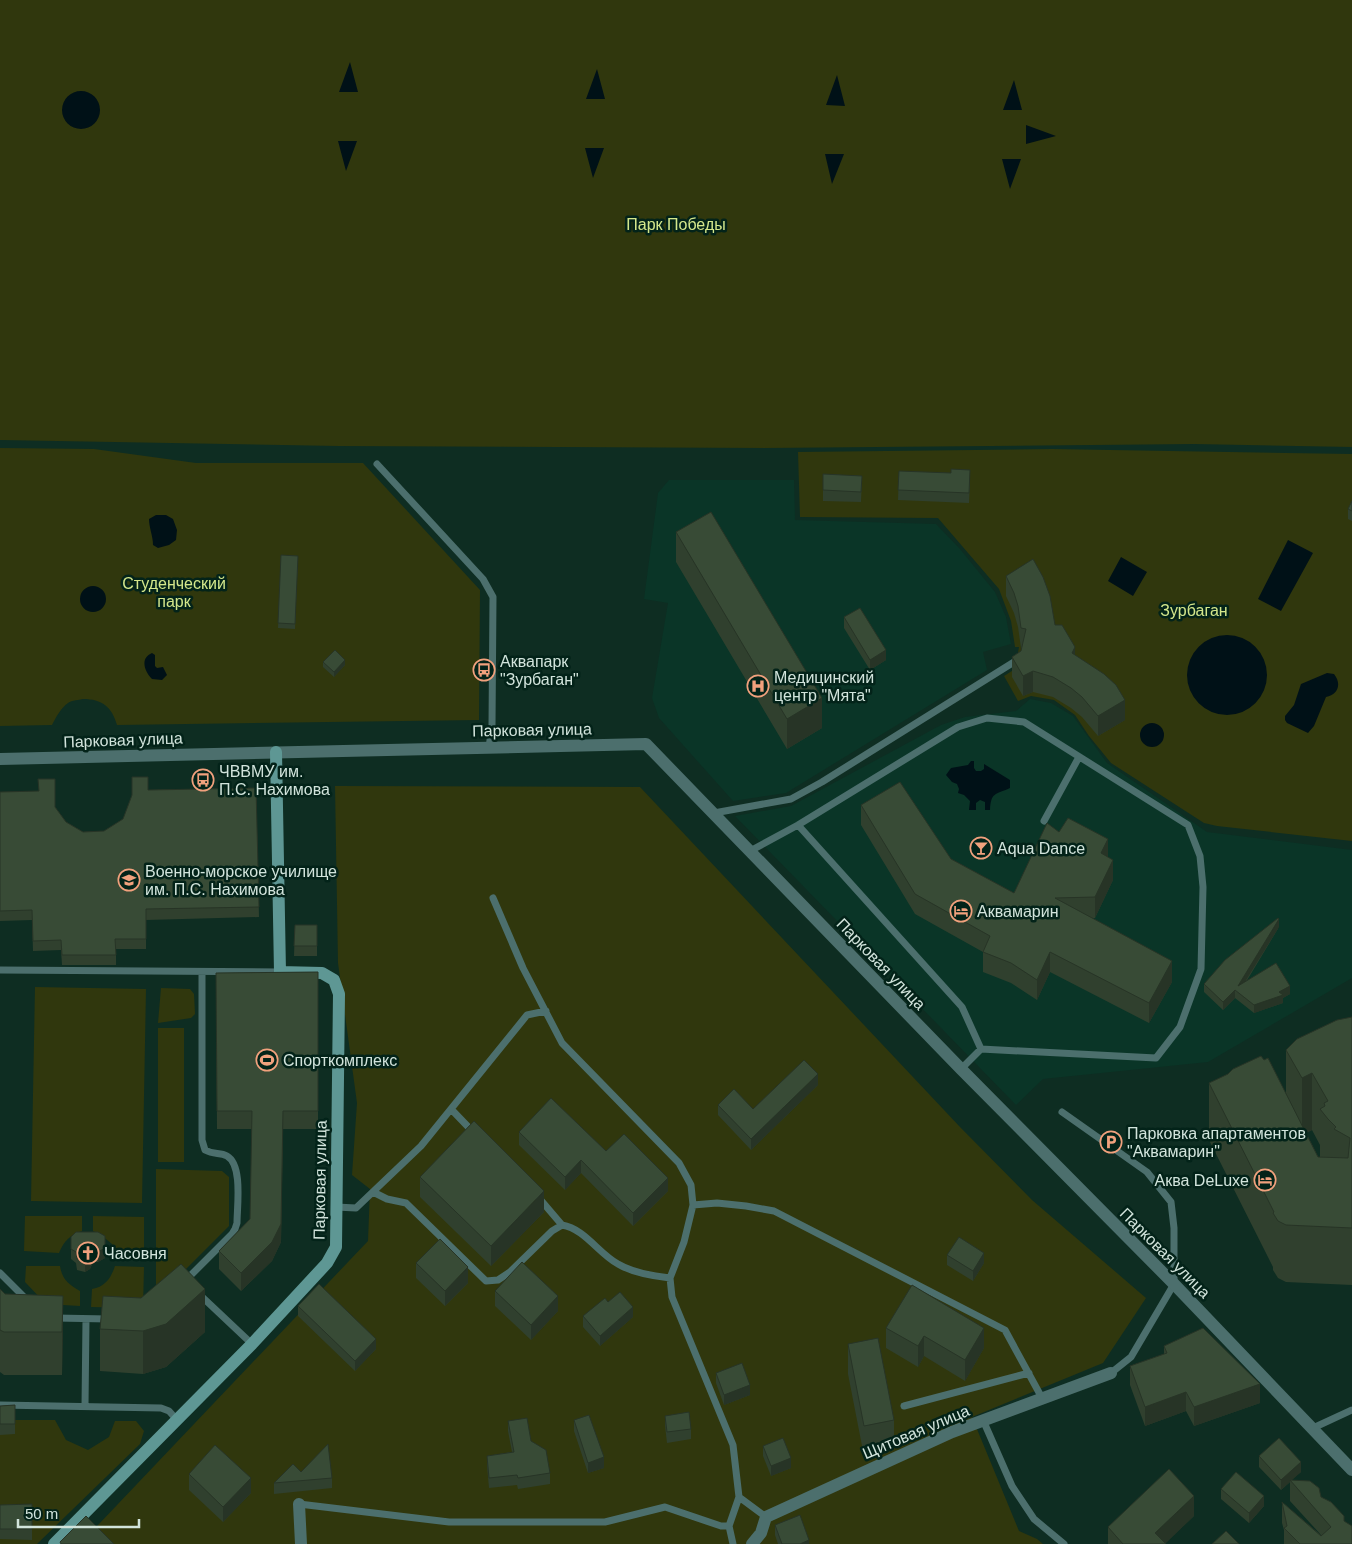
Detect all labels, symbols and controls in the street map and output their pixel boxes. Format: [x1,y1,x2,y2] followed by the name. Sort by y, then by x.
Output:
[626,216,726,233] park label: Парк Победы
[122,575,226,610] park label: Студенческий парк
[1160,602,1228,619] park label: Зурбаган
[500,653,579,688] place label: Аквапарк "Зурбаган"
[472,658,496,682] bus stop icon: Аквапарк "Зурбаган"
[774,669,874,704] place label: Медицинский центр "Мята"
[746,674,770,698] hospital icon: Медицинский центр "Мята"
[472,720,592,740] street label: Парковая улица
[63,729,183,751] street label: Парковая улица
[219,763,330,798] place label: ЧВВМУ им. П.С. Нахимова
[191,768,215,792] bus stop icon: ЧВВМУ им. П.С. Нахимова
[969,836,993,860] bar icon: Aqua Dance
[997,840,1085,857] place label: Aqua Dance
[145,863,337,898] place label: Военно-морское училище им. П.С. Нахимова
[117,868,141,892] school or university icon: Военно-морское училище им. П.С. Нахимова
[949,899,973,923] hotel icon: Аквамарин
[977,903,1058,920] place label: Аквамарин
[833,915,929,1013] street label: Парковая улица
[255,1048,279,1072] sports icon: Спорткомплекс
[283,1052,397,1069] place label: Спорткомплекс
[310,1120,330,1240] street label: Парковая улица
[1127,1125,1306,1160] place label: Парковка апартаментов "Аквамарин"
[1099,1130,1123,1154] parking icon: Парковка апартаментов "Аквамарин"
[1253,1168,1277,1192] hotel icon: Аква DeLuxe
[1155,1172,1249,1189] place label: Аква DeLuxe
[1117,1205,1213,1301] street label: Парковая улица
[76,1241,100,1265] church icon: Часовня
[104,1245,167,1262] place label: Часовня
[860,1402,972,1462] street label: Щитовая улица
[18,1496,139,1528] scale bar
[25,1505,58,1522] text: 50 m

